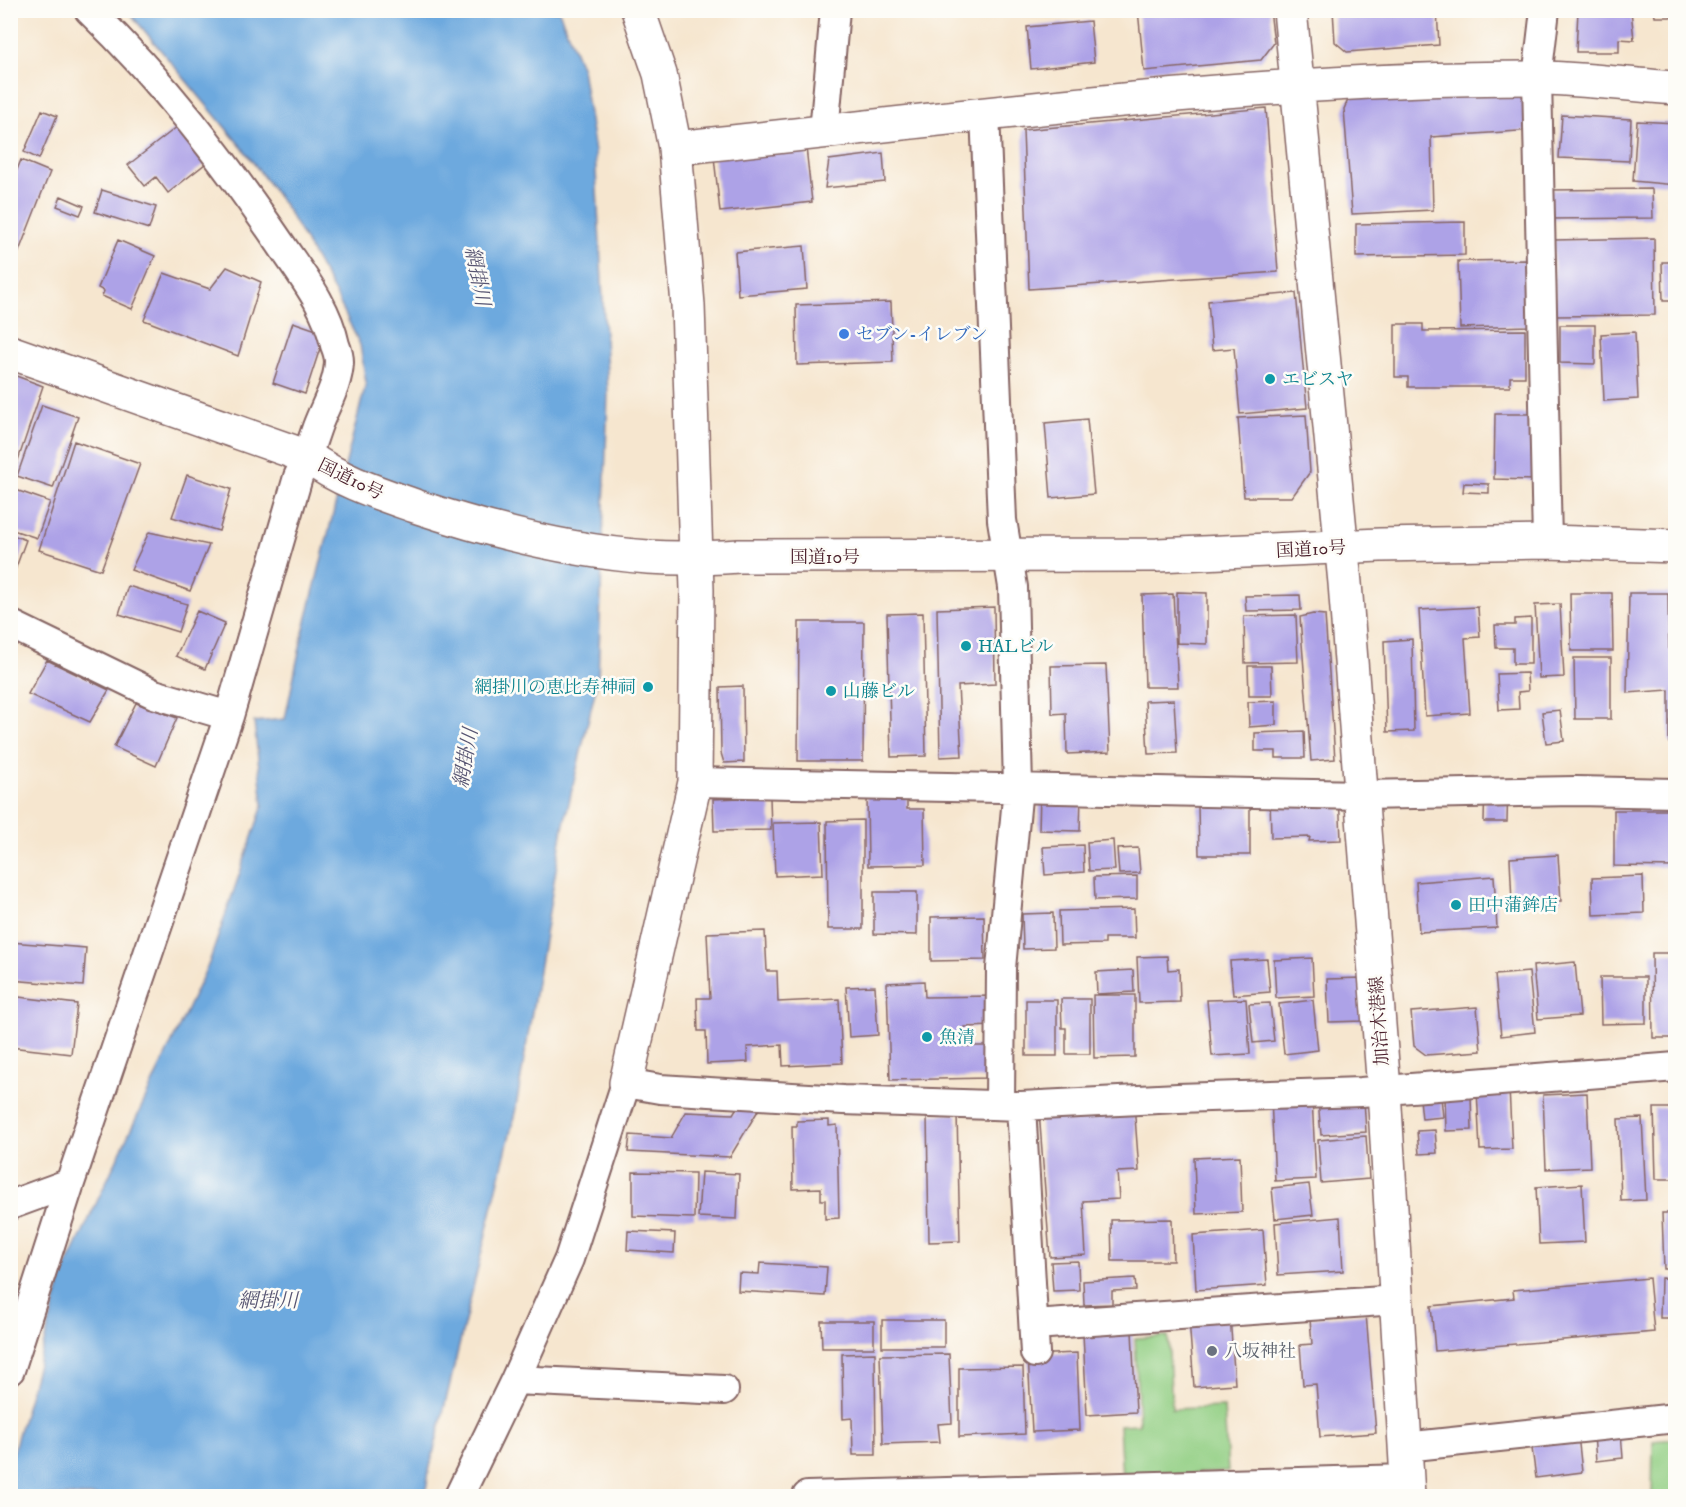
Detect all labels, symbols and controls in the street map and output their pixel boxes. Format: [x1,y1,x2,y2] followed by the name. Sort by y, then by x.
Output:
[459,244,495,310] water label: 網掛川
[856,324,988,346] place label: セブン-イレブン
[837,327,851,341] marker: セブン-イレブン
[1282,369,1354,391] place label: エビスヤ
[1263,372,1277,386] marker: エビスヤ
[314,455,387,505] street label: 国道10号
[1275,537,1347,563] street label: 国道10号
[790,547,860,569] street label: 国道10号
[978,636,1054,658] place label: HALビル
[959,639,973,653] marker: HALビル
[474,677,636,699] place label: 網掛川の恵比寿神祠
[641,680,655,694] marker: 網掛川の恵比寿神祠
[843,681,915,703] place label: 山藤ビル
[824,684,838,698] marker: 山藤ビル
[449,725,484,790] water label: 網掛川
[1468,895,1558,917] place label: 田中蒲鉾店
[1449,898,1463,912] marker: 田中蒲鉾店
[1366,975,1394,1067] street label: 加治木港線
[939,1027,975,1049] place label: 魚清
[920,1030,934,1044] marker: 魚清
[238,1289,300,1314] water label: 網掛川
[1224,1341,1296,1363] place label: 八坂神社
[1205,1344,1219,1358] marker: 八坂神社

